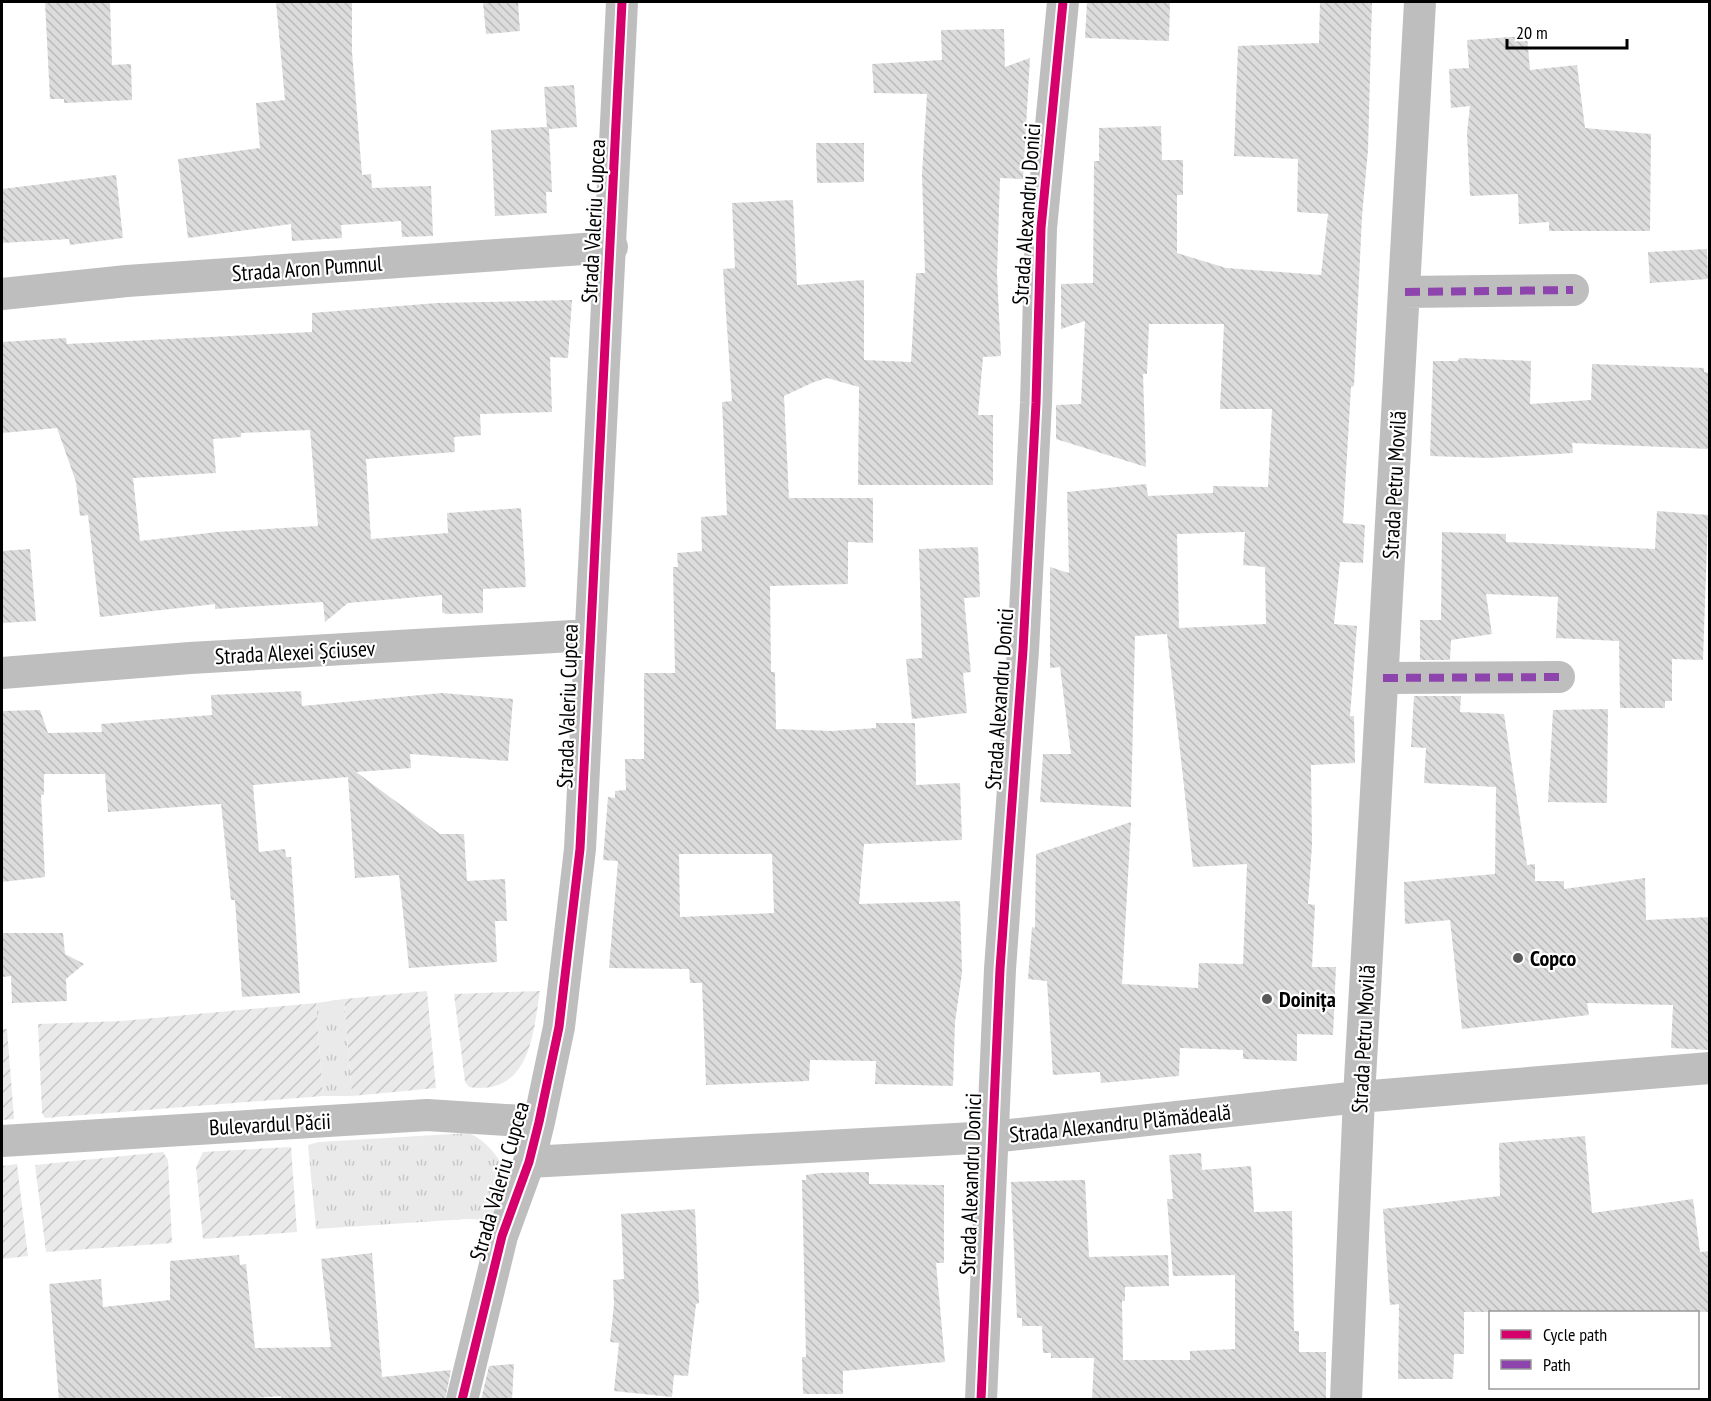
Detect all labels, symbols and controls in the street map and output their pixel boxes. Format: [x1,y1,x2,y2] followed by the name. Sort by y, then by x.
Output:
[1507,12,1627,50] scale bar
[1516,21,1548,44] text: 20 m
[1006,122,1046,306] street label: Strada Alexandru Donici
[575,138,611,304] street label: Strada Valeriu Cupcea
[231,249,384,287] street label: Strada Aron Pumnul
[1376,410,1412,560] street label: Strada Petru Movilă
[979,607,1019,791] street label: Strada Alexandru Donici
[550,623,584,789] street label: Strada Valeriu Cupcea
[214,634,376,670] street label: Strada Alexei Șciusev
[1530,944,1576,972] place label: Copco
[1511,951,1525,965] marker: Copco
[1345,964,1381,1114] street label: Strada Petru Movilă
[1279,985,1336,1013] place label: Doinița
[1260,992,1274,1006] marker: Doinița
[953,1092,987,1276] street label: Strada Alexandru Donici
[1008,1097,1232,1149] street label: Strada Alexandru Plămădeală
[463,1098,535,1264] street label: Strada Valeriu Cupcea
[208,1107,332,1141] street label: Bulevardul Păcii
[1489,1311,1699,1389] legend
[1543,1323,1607,1346] text: Cycle path
[1543,1353,1571,1376] text: Path

